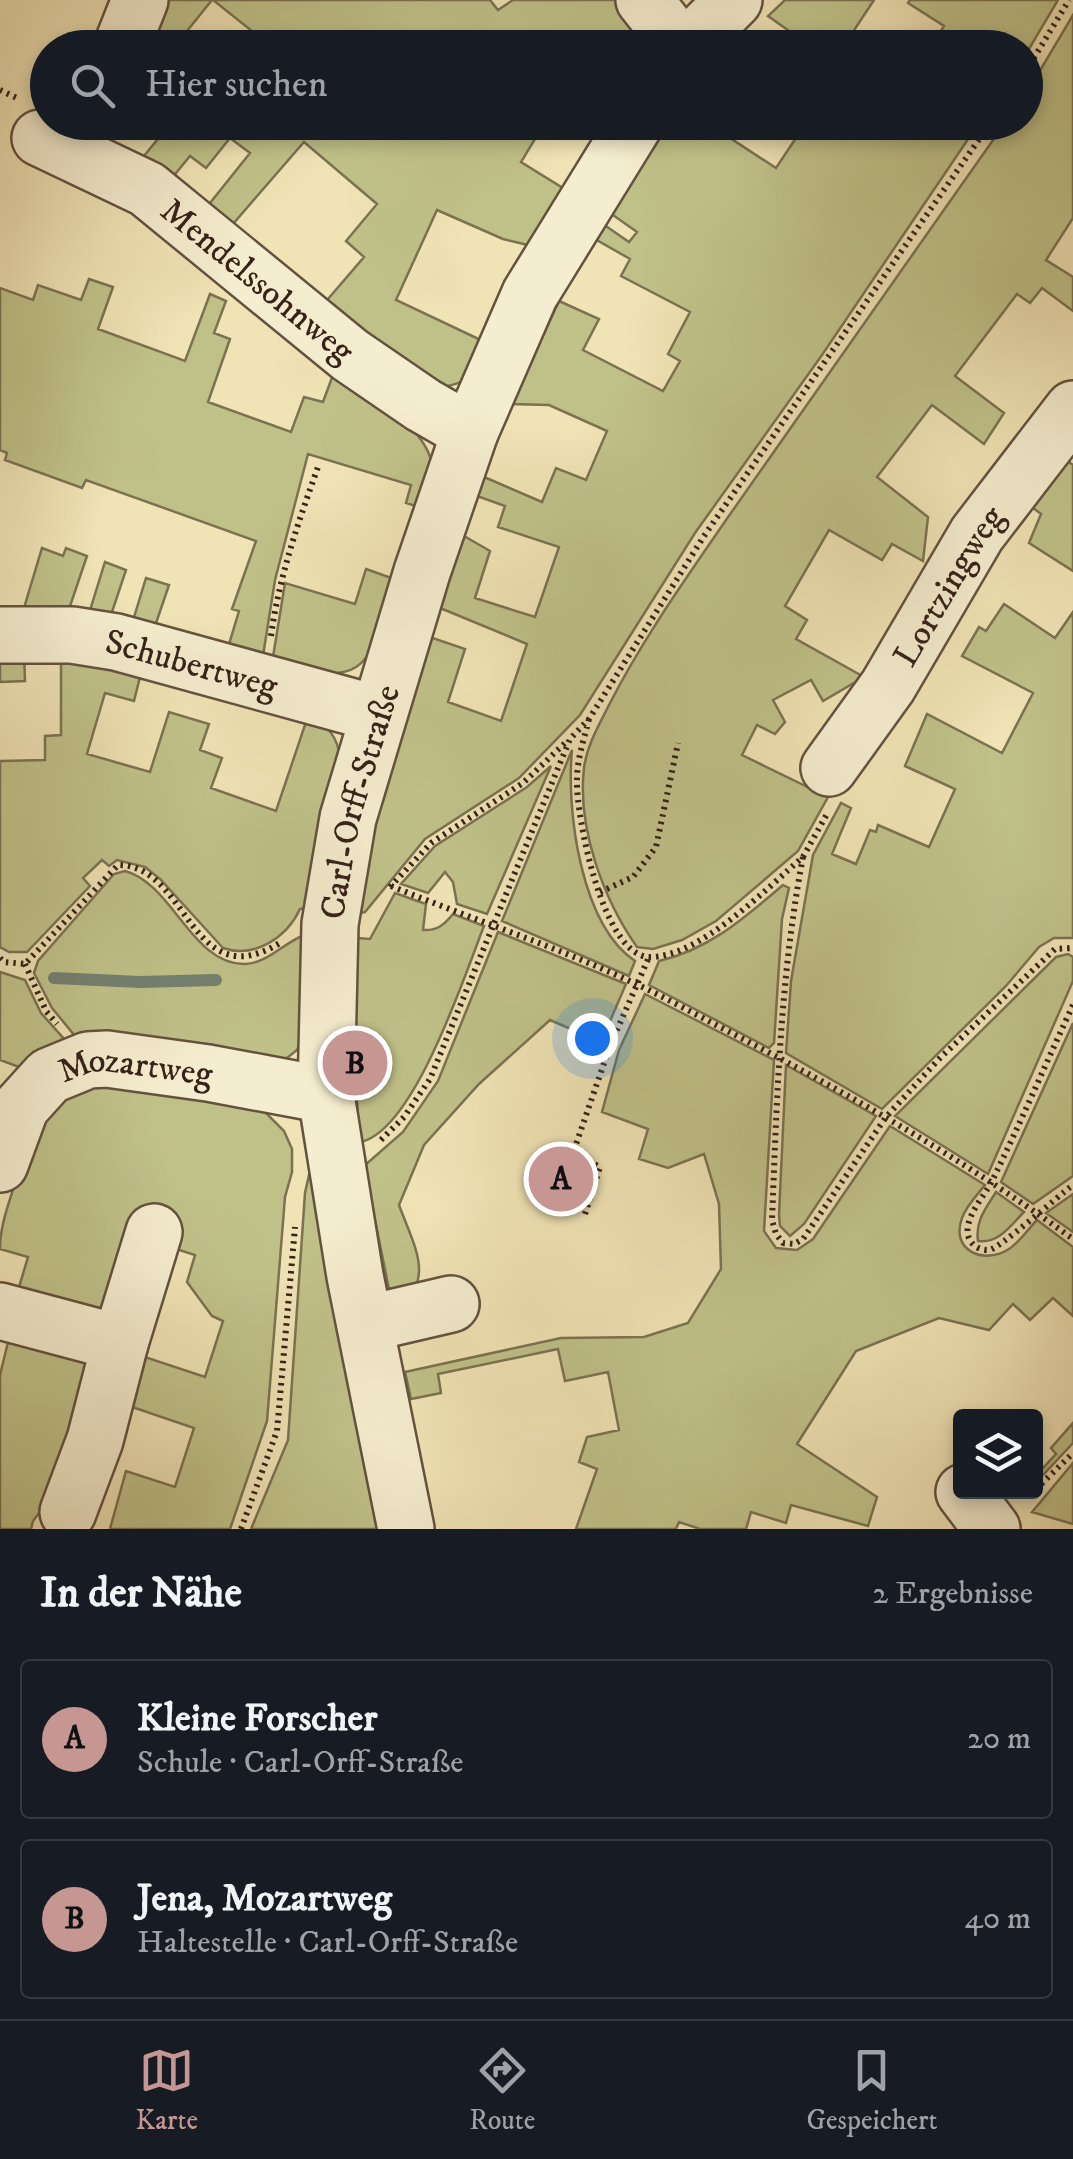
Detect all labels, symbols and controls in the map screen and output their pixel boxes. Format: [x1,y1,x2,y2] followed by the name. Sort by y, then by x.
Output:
[30,30,1043,140] search box
[65,58,120,113] icon: search
[145,61,328,109] text: Hier suchen
[151,189,363,374] street label: Mendelssohnweg
[884,496,1016,675] street label: Lortzingweg
[102,621,283,710] street label: Schubertweg
[311,680,411,923] street label: Carl-Orff-Straße
[567,1013,618,1064] your location
[322,1026,388,1100] pin: B
[52,1039,216,1098] street label: Mozartweg
[528,1142,594,1216] pin: A
[953,1409,1043,1499] map controls
[953,1409,1043,1499] button: layers
[40,1568,242,1620] text: In der Nähe
[873,1574,1033,1614] text: 2 Ergebnisse
[137,1695,377,1743] text: Kleine Forscher
[64,1719,85,1759] text: A
[967,1719,1031,1759] text: 20 m
[137,1743,464,1783] text: Schule · Carl-Orff-Straße
[137,1875,392,1923] text: Jena, Mozartweg
[64,1899,85,1939] text: B
[964,1899,1031,1939] text: 40 m
[137,1923,518,1963] text: Haltestelle · Carl-Orff-Straße
[136,2043,198,2138] tab: Karte
[469,2043,535,2138] tab: Route
[806,2043,937,2138] tab: Gespeichert

